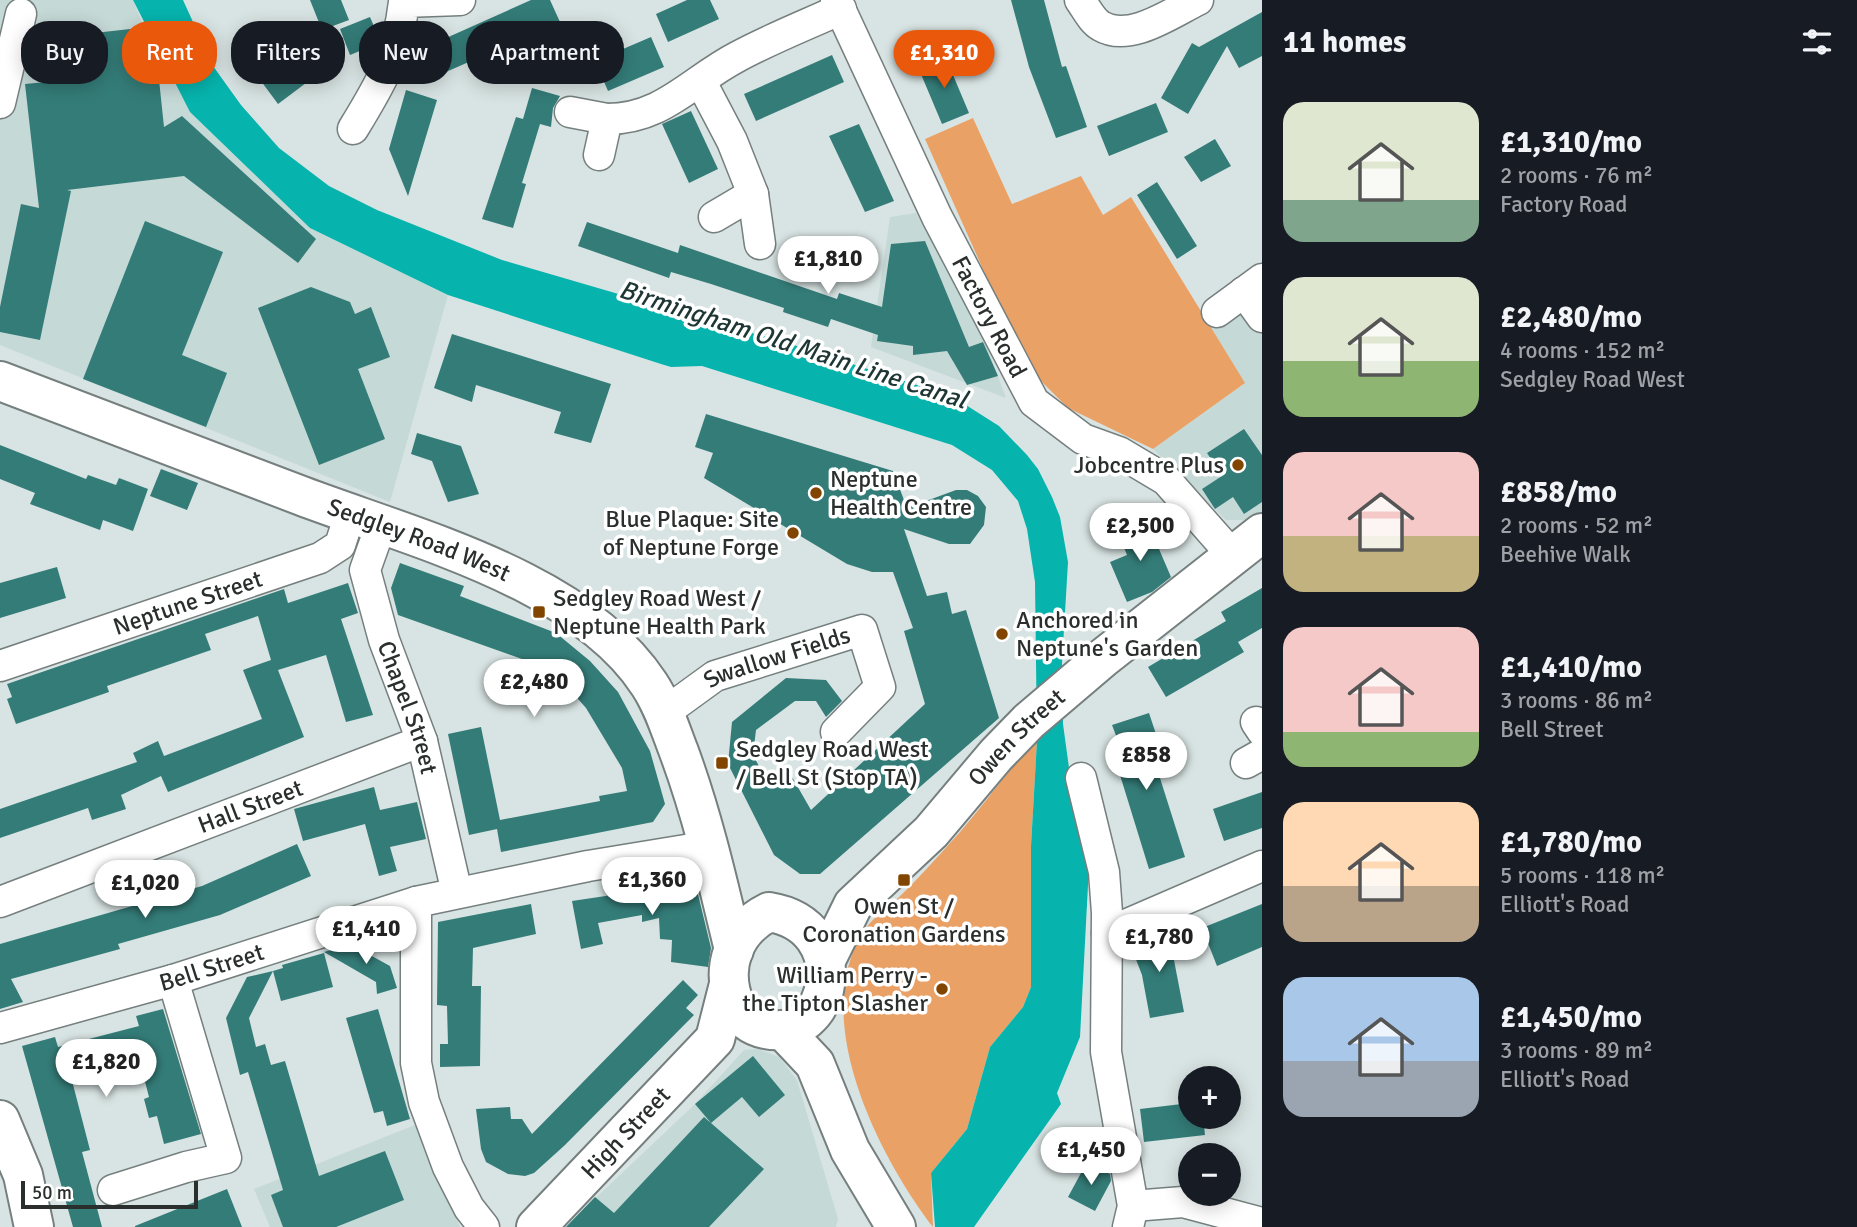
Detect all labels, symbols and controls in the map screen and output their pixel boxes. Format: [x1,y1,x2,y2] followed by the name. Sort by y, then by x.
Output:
[21,21,108,84] chip: Buy
[122,21,217,84] chip: Rent
[231,21,345,84] chip: Filters
[359,21,452,84] chip: New
[466,21,624,84] chip: Apartment
[1798,23,1836,61] icon: filters
[1283,24,1406,61] text: 11 homes
[887,31,1001,90] pin: £1,310
[910,38,978,67] text: £1,310
[1500,124,1642,161] text: £1,310/mo
[1339,130,1423,214] icon: home
[1500,161,1653,190] text: 2 rooms · 76 m²
[1500,190,1628,219] text: Factory Road
[771,236,885,296] pin: £1,810
[794,244,862,273] text: £1,810
[945,251,1034,383] street label: Factory Road
[615,274,973,417] water label: Birmingham Old Main Line Canal
[1500,299,1642,336] text: £2,480/mo
[1339,305,1423,389] icon: home
[1500,336,1665,365] text: 4 rooms · 152 m²
[1500,365,1685,394] text: Sedgley Road West
[1074,450,1224,480] place label: Jobcentre Plus
[1230,457,1246,473] marker: Jobcentre Plus
[830,464,972,522] place label: Neptune Health Centre
[1500,474,1617,511] text: £858/mo
[1339,480,1423,564] icon: home
[808,485,824,501] marker: Neptune Health Centre
[324,492,515,588] street label: Sedgley Road West
[603,504,779,562] place label: Blue Plaque: Site of Neptune Forge
[1083,504,1197,563] pin: £2,500
[1106,511,1174,540] text: £2,500
[1500,511,1653,540] text: 2 rooms · 52 m²
[785,525,801,541] marker: Blue Plaque: Site of Neptune Forge
[1500,540,1631,569] text: Beehive Walk
[109,564,266,642] street label: Neptune Street
[553,583,766,641] place label: Sedgley Road West / Neptune Health Park
[531,604,547,620] marker: Sedgley Road West / Neptune Health Park
[1016,605,1198,663] place label: Anchored in Neptune's Garden
[697,620,854,695] street label: Swallow Fields
[994,626,1010,642] marker: Anchored in Neptune's Garden
[371,637,444,777] street label: Chapel Street
[1500,649,1642,686] text: £1,410/mo
[1339,655,1423,739] icon: home
[477,660,591,719] pin: £2,480
[500,667,568,696] text: £2,480
[961,682,1071,792] street label: Owen Street
[1500,686,1653,715] text: 3 rooms · 86 m²
[1500,715,1604,744] text: Bell Street
[1105,732,1187,792] pin: £858
[736,734,929,792] place label: Sedgley Road West / Bell St (Stop TA)
[1121,740,1171,769] text: £858
[714,755,730,771] marker: Sedgley Road West / Bell St (Stop TA)
[194,773,307,840] street label: Hall Street
[1500,824,1642,861] text: £1,780/mo
[1339,830,1423,914] icon: home
[595,858,709,917] pin: £1,360
[88,860,202,920] pin: £1,020
[1500,861,1665,890] text: 5 rooms · 118 m²
[618,865,686,894] text: £1,360
[111,868,179,897] text: £1,020
[896,872,912,888] marker: Owen St / Coronation Gardens
[1500,890,1629,919] text: Elliott's Road
[802,891,1006,949] place label: Owen St / Coronation Gardens
[309,906,423,966] pin: £1,410
[332,914,400,943] text: £1,410
[1102,914,1216,974] pin: £1,780
[1125,922,1193,951] text: £1,780
[156,937,268,998] street label: Bell Street
[742,960,928,1018] place label: William Perry - the Tipton Slasher
[934,981,950,997] marker: William Perry - the Tipton Slasher
[1500,999,1642,1036] text: £1,450/mo
[1339,1005,1423,1089] icon: home
[1500,1036,1653,1065] text: 3 rooms · 89 m²
[49,1040,163,1099] pin: £1,820
[72,1047,140,1076] text: £1,820
[1500,1065,1629,1094] text: Elliott's Road
[1178,1066,1241,1206] map controls
[1178,1066,1241,1129] button: +
[575,1080,677,1185] street label: High Street
[1034,1128,1148,1187] pin: £1,450
[1057,1135,1125,1164] text: £1,450
[1178,1143,1241,1206] button: −
[21,1178,198,1210] scale bar
[32,1181,72,1205] text: 50 m

